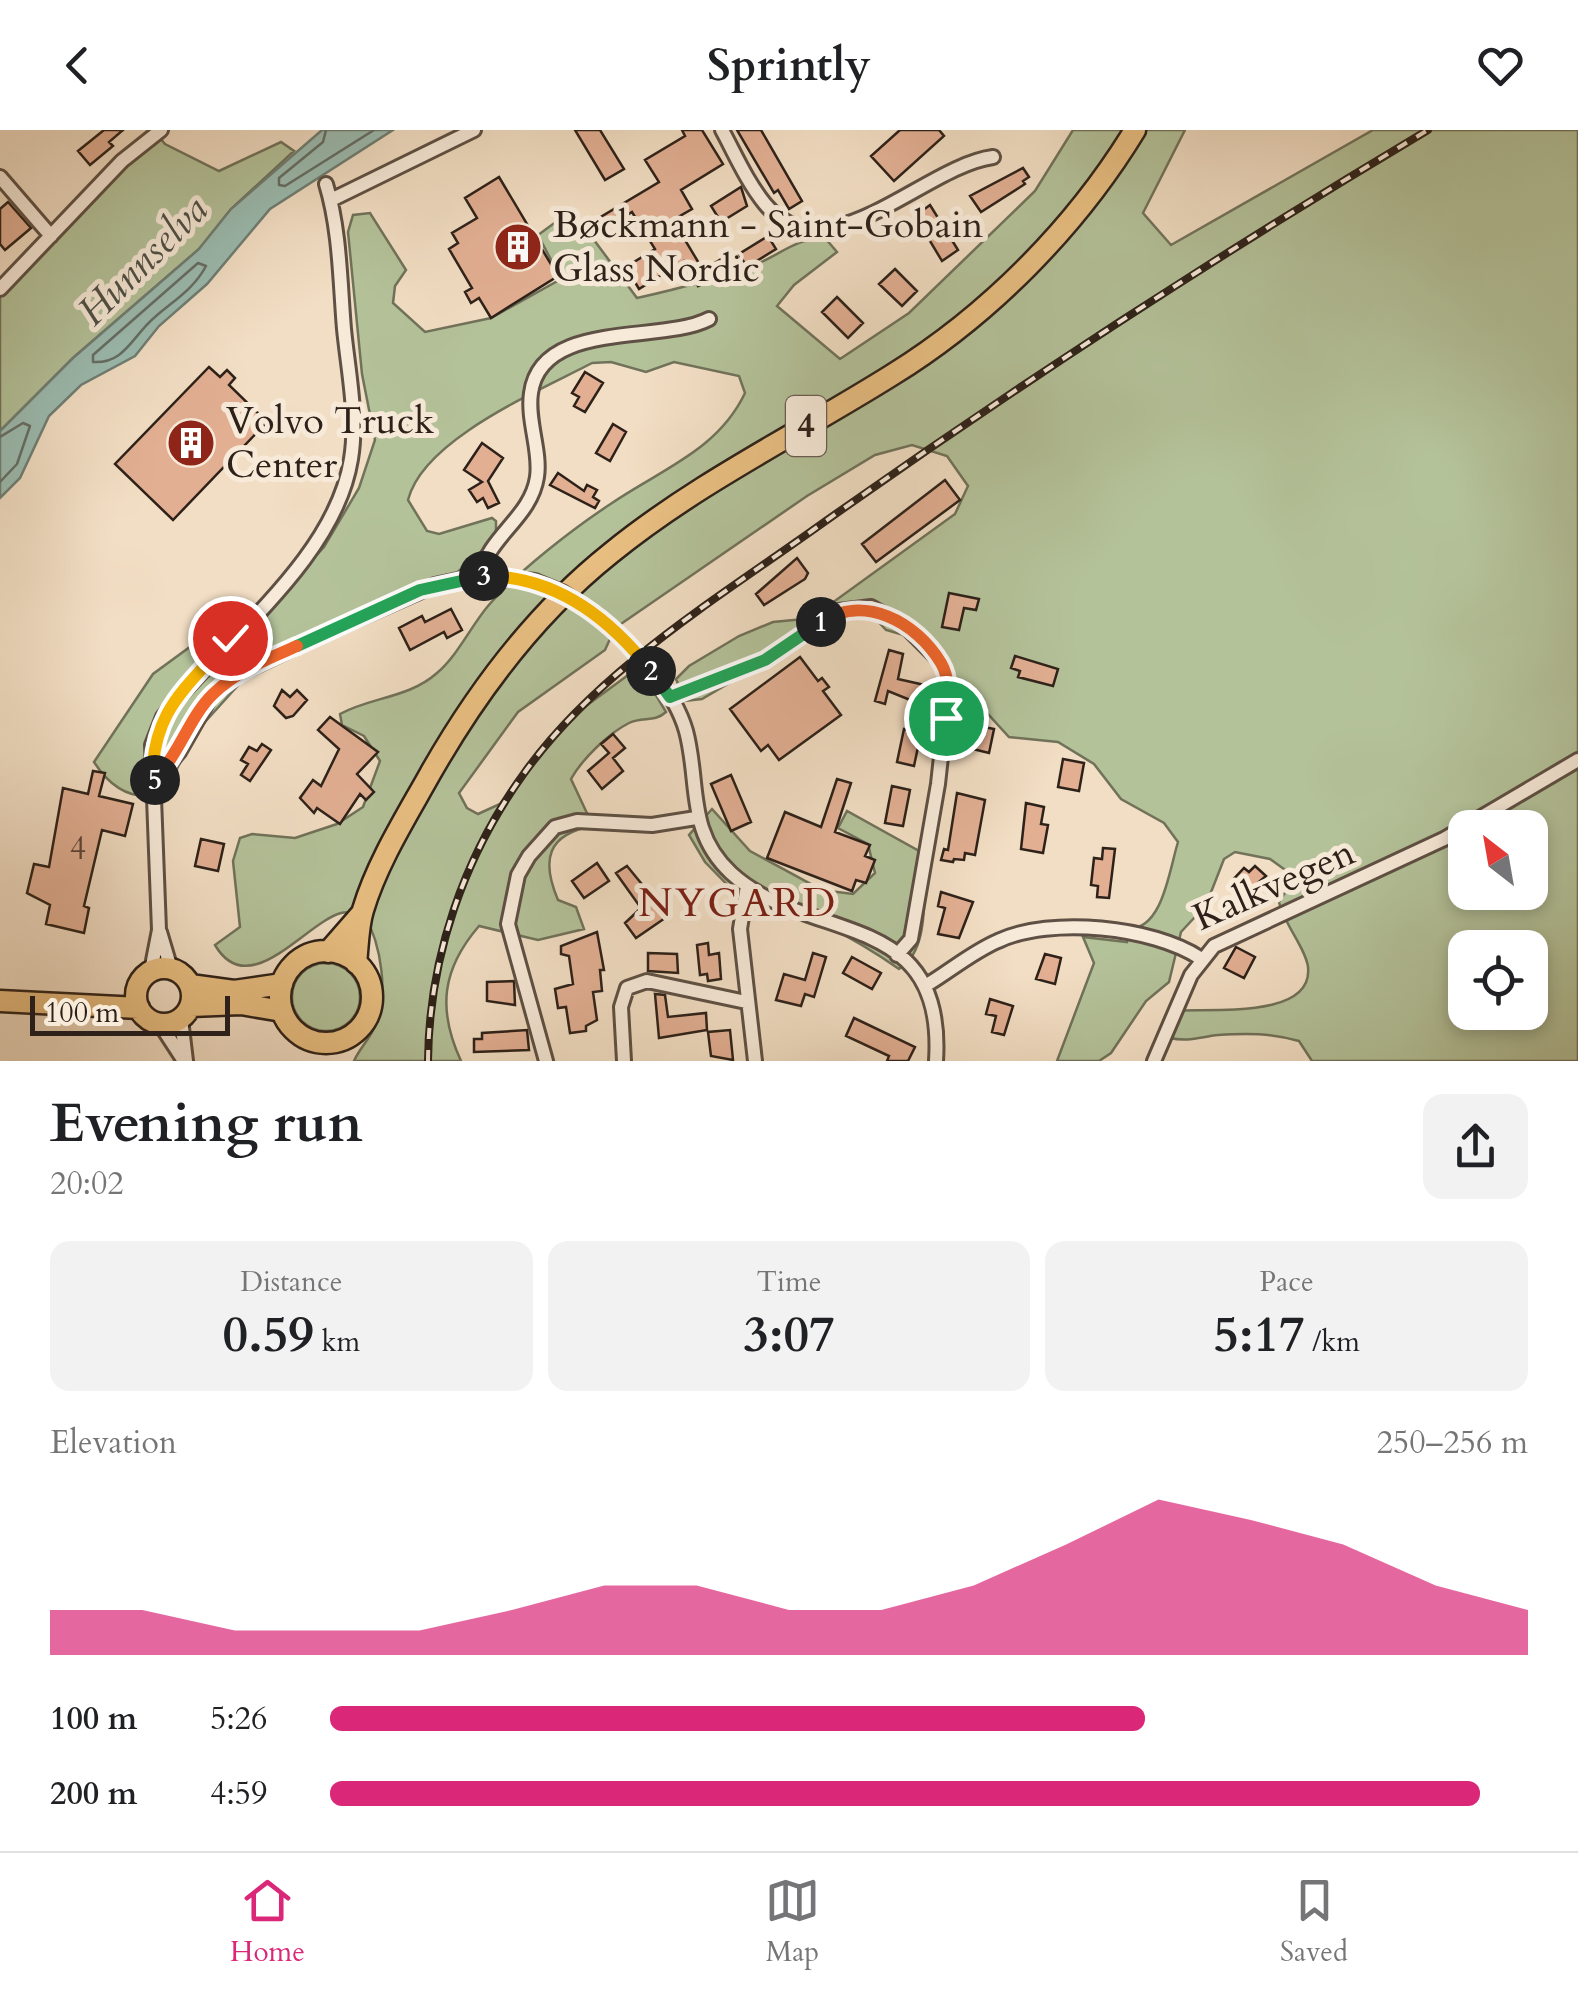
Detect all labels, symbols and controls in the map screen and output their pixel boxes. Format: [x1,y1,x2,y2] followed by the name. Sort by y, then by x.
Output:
[707,35,871,96] text: Sprintly
[50,38,105,93] icon: back
[1473,38,1528,93] icon: heart
[66,184,220,338] water label: Hunnselva
[553,199,984,295] place label: Bøckmann - Saint-Gobain Glass Nordic
[492,221,544,273] building icon: Bøckmann - Saint-Gobain Glass Nordic
[226,395,435,491] place label: Volvo Truck Center
[786,396,826,456] road number: 4
[165,417,217,469] building icon: Volvo Truck Center
[459,551,509,601] pin: 3
[477,557,491,595] text: 3
[188,596,273,681] pin
[796,597,846,647] pin: 1
[814,603,828,641] text: 1
[203,611,258,666] icon: check
[626,646,676,696] pin: 2
[644,652,658,690] text: 2
[904,676,989,761] pin
[919,691,974,746] icon: arrive
[130,755,180,805] pin: 5
[148,761,162,799] text: 5
[1448,810,1548,910] north arrow
[1448,810,1548,1030] map controls
[1185,826,1363,944] street label: Kalkvegen
[70,827,86,871] house number: 4
[638,876,838,931] district label: NYGARD
[1448,930,1548,1030] button: locate
[30,991,230,1036] scale bar
[45,994,119,1032] text: 100 m
[50,1087,363,1161] text: Evening run
[1423,1094,1528,1199] button: share
[50,1162,124,1206] text: 20:02
[240,1263,343,1301] text: Distance
[757,1263,821,1301] text: Time
[1260,1263,1314,1301] text: Pace
[223,1301,314,1369] text: 0.59
[743,1301,835,1369] text: 3:07
[1213,1301,1305,1369] text: 5:17
[314,1323,360,1361] text: km
[1305,1323,1360,1361] text: /km
[50,1421,177,1465] text: Elevation
[1376,1421,1528,1465] text: 250–256 m
[50,1697,137,1741] text: 100 m
[210,1697,267,1741] text: 5:26
[50,1772,137,1816] text: 200 m
[210,1772,267,1816] text: 4:59
[230,1873,305,1971] tab: Home
[765,1873,820,1971] tab: Map
[1280,1873,1348,1971] tab: Saved

